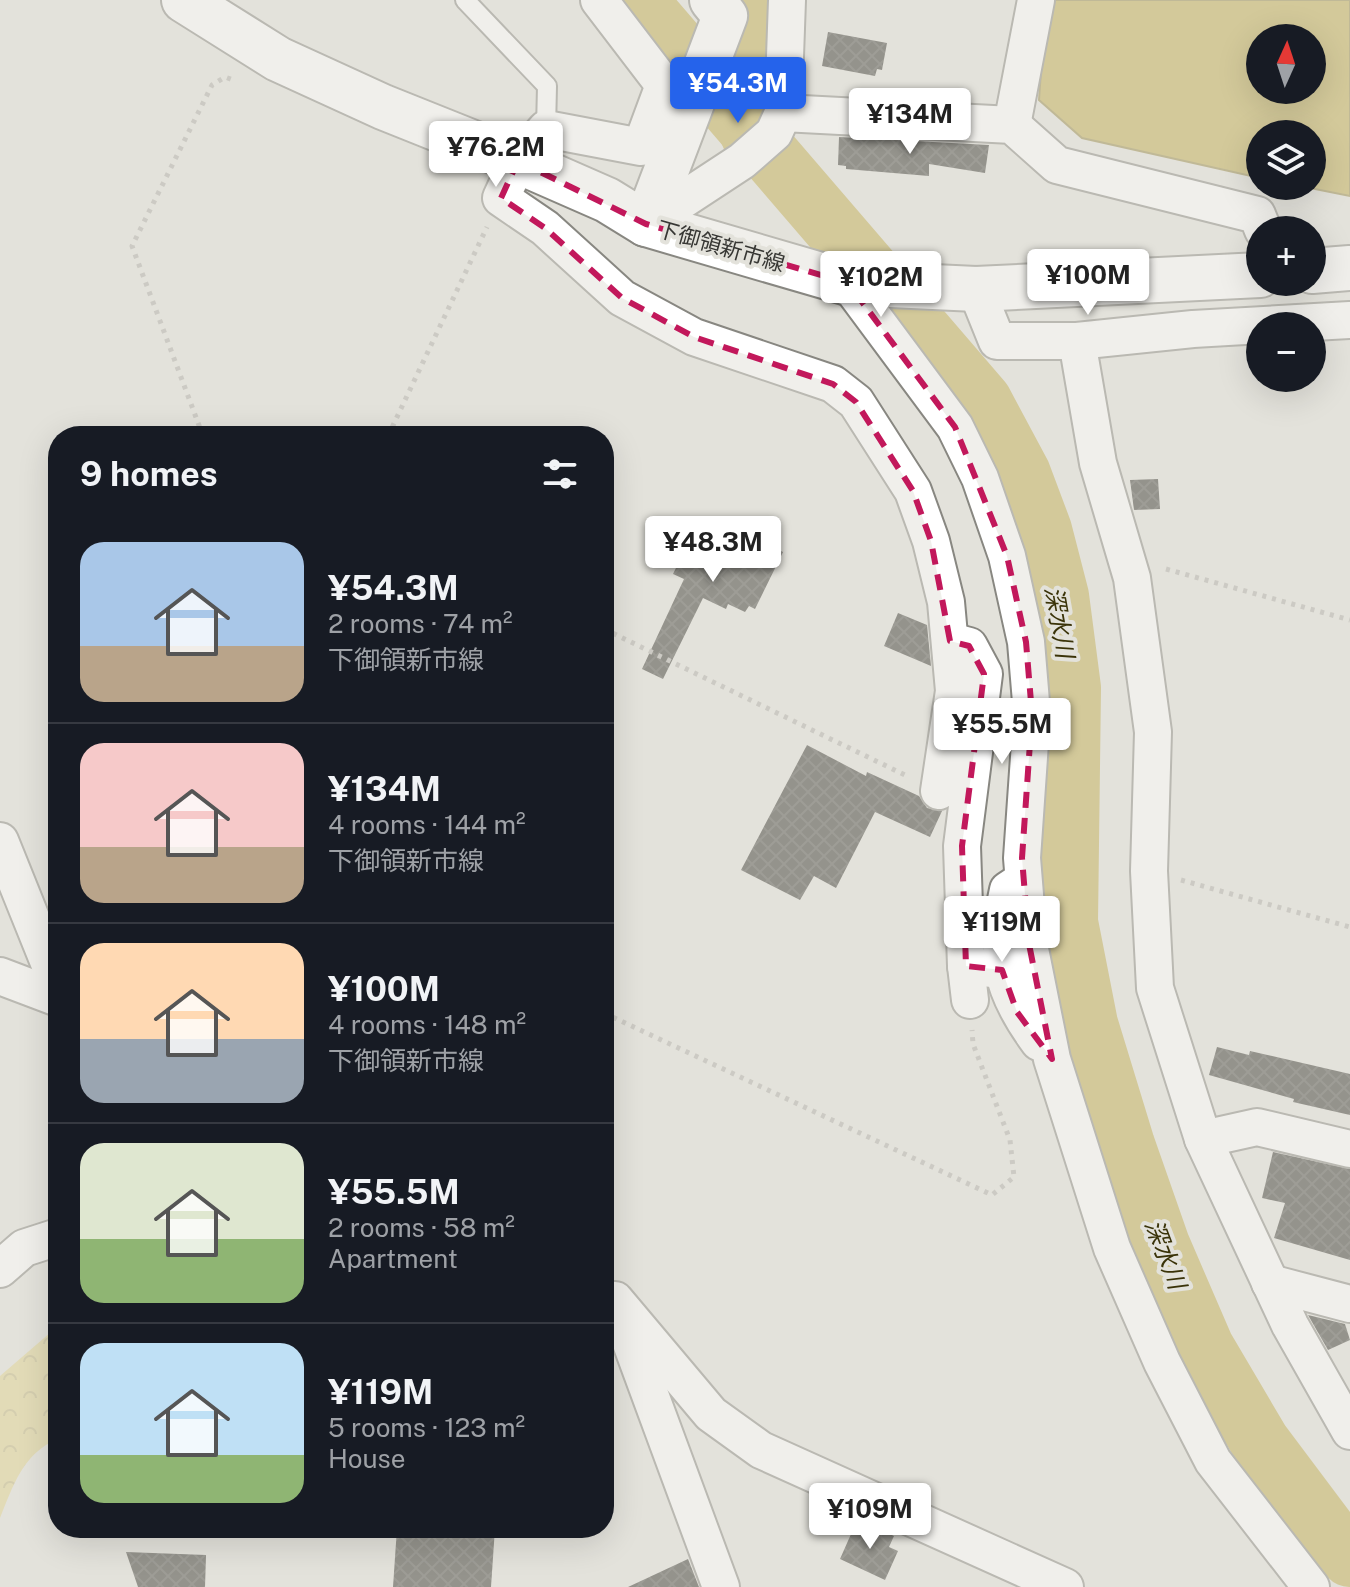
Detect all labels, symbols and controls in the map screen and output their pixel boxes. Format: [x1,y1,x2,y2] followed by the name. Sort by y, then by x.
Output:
[1246,24,1326,104] north arrow
[1246,24,1326,392] map controls
[673,57,803,125] pin: ¥54.3M
[688,67,788,98] text: ¥54.3M
[854,88,966,156] pin: ¥134M
[867,98,953,129] text: ¥134M
[1246,120,1326,200] button: layers
[431,121,561,189] pin: ¥76.2M
[447,131,545,162] text: ¥76.2M
[654,215,788,277] street label: 下御領新市線
[1246,216,1326,296] button: +
[1032,249,1144,317] pin: ¥100M
[825,251,937,319] pin: ¥102M
[1045,259,1131,290] text: ¥100M
[838,261,924,292] text: ¥102M
[1246,312,1326,392] button: −
[538,452,582,496] icon: filters
[80,454,218,494] text: 9 homes
[648,516,778,584] pin: ¥48.3M
[663,526,763,557] text: ¥48.3M
[328,568,459,608] text: ¥54.3M
[144,574,240,670] icon: home
[1040,584,1081,663] water label: 深水川
[328,608,513,639] text: 2 rooms · 74 m²
[328,644,484,675] text: 下御領新市線
[937,698,1067,766] pin: ¥55.5M
[952,708,1052,739] text: ¥55.5M
[328,769,441,809] text: ¥134M
[144,775,240,871] icon: home
[328,809,526,840] text: 4 rooms · 144 m²
[328,845,484,876] text: 下御領新市線
[946,896,1058,964] pin: ¥119M
[962,906,1042,937] text: ¥119M
[328,969,440,1009] text: ¥100M
[144,975,240,1071] icon: home
[328,1009,526,1040] text: 4 rooms · 148 m²
[328,1045,484,1076] text: 下御領新市線
[328,1172,460,1212] text: ¥55.5M
[144,1175,240,1271] icon: home
[328,1212,515,1243] text: 2 rooms · 58 m²
[1140,1215,1193,1295] water label: 深水川
[328,1243,458,1274] text: Apartment
[328,1372,433,1412] text: ¥119M
[144,1375,240,1471] icon: home
[328,1412,525,1443] text: 5 rooms · 123 m²
[328,1443,405,1474] text: House
[814,1483,926,1551] pin: ¥109M
[827,1493,913,1524] text: ¥109M

